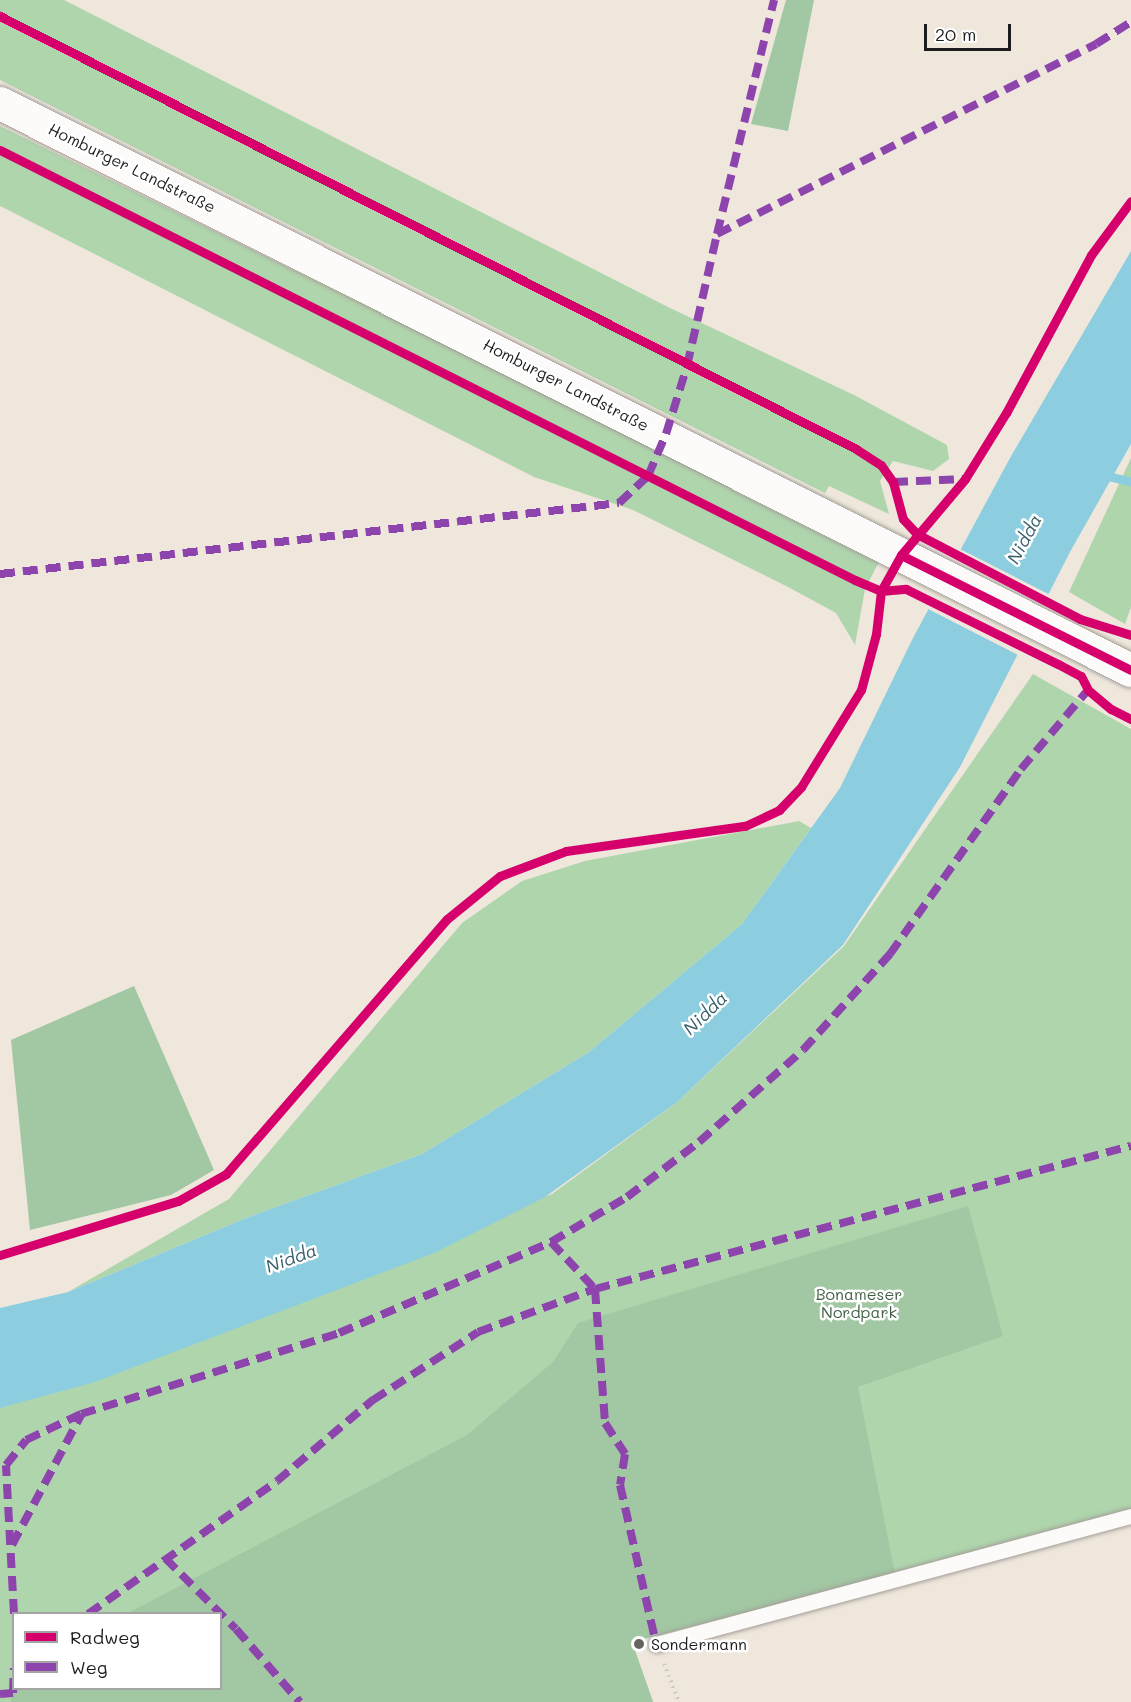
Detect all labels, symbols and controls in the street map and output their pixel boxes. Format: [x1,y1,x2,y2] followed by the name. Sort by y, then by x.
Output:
[927,12,1014,50] scale bar
[935,22,976,46] text: 20 m
[45,119,219,217] street label: Homburger Landstraße
[480,335,652,435] street label: Homburger Landstraße
[1002,511,1046,567] water label: Nidda
[678,987,732,1039] water label: Nidda
[262,1239,320,1277] water label: Nidda
[816,1284,902,1322] park label: Bonameser Nordpark
[12,1612,222,1690] legend
[70,1625,140,1649] text: Radweg
[651,1634,747,1654] place label: Sondermann
[632,1637,646,1651] marker: Sondermann
[70,1655,107,1679] text: Weg

